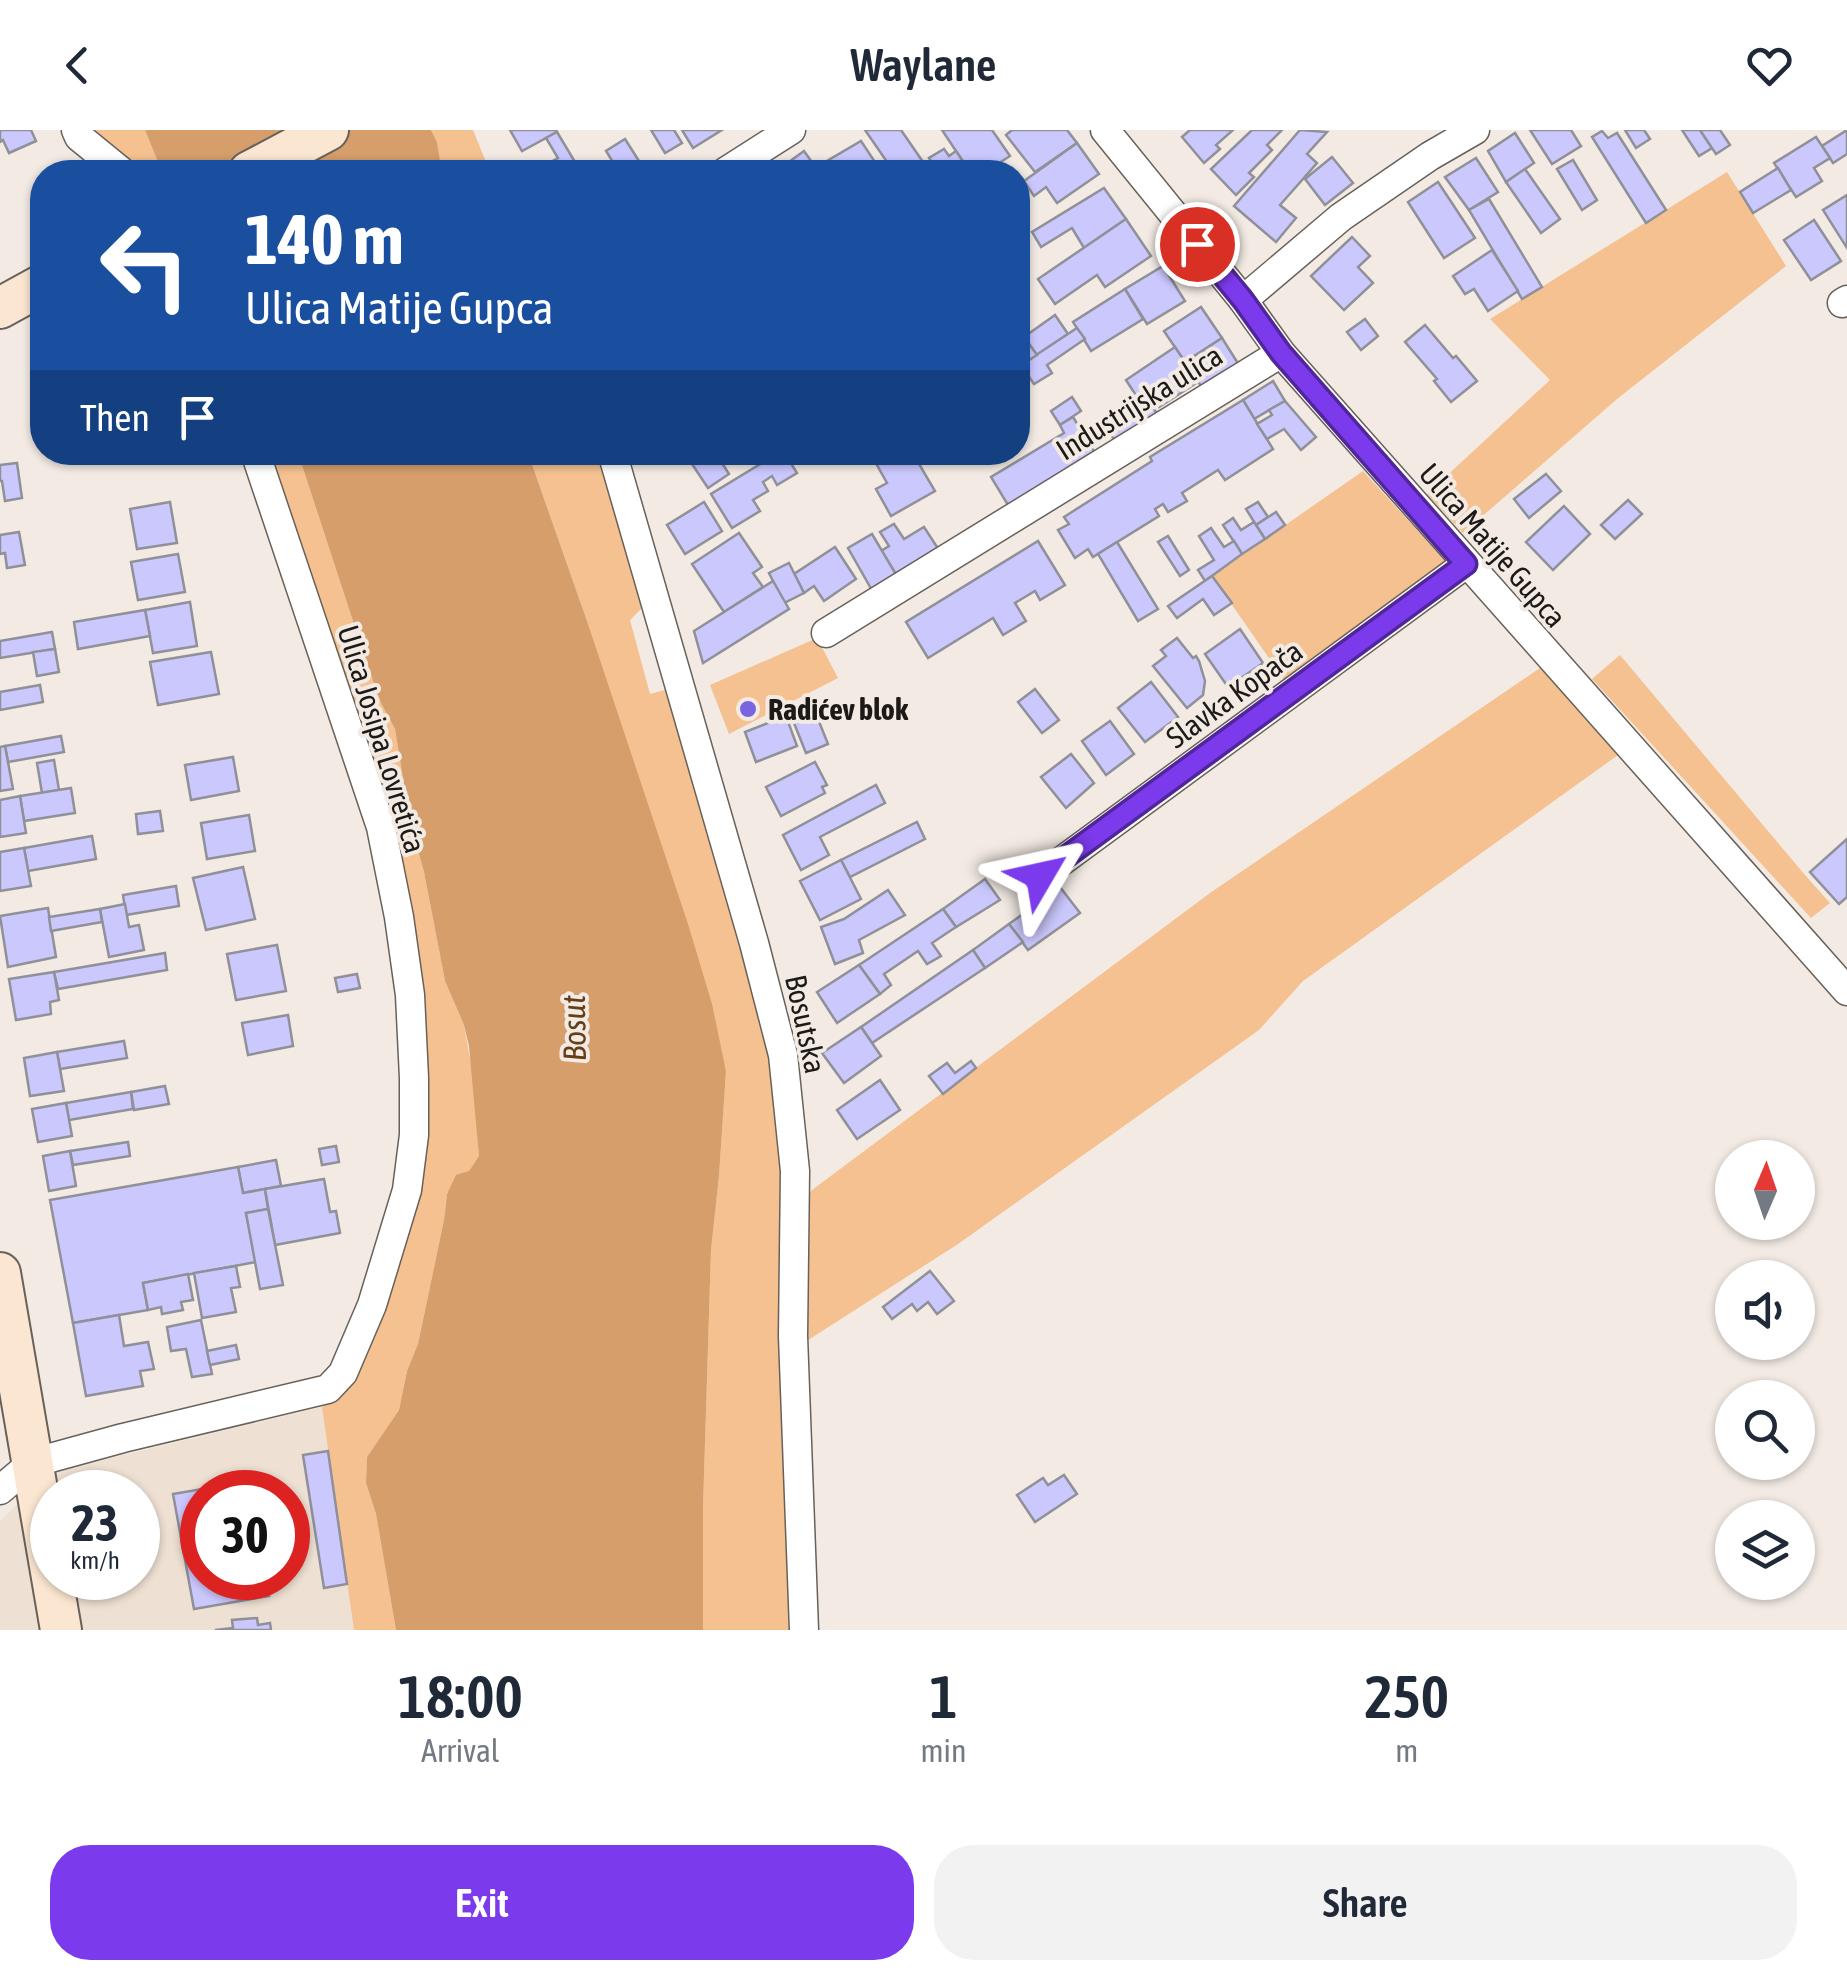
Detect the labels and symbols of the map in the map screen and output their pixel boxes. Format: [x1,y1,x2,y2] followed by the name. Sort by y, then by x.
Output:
[1155,202,1240,287] pin
[1050,337,1228,467] street label: Industrijska ulica
[1413,456,1573,634] street label: Ulica Matije Gupca
[331,621,433,857] street label: Ulica Josipa Lovretića
[1159,633,1309,755] street label: Slavka Kopača
[768,692,909,726] place label: Radićev blok
[737,698,759,720] marker: Radićev blok
[988,824,1092,928] position arrow
[779,972,833,1076] street label: Bosutska
[555,994,593,1061] water label: Bosut
[1715,1140,1815,1240] north arrow
[180,1470,310,1600] speed limit sign: 30

